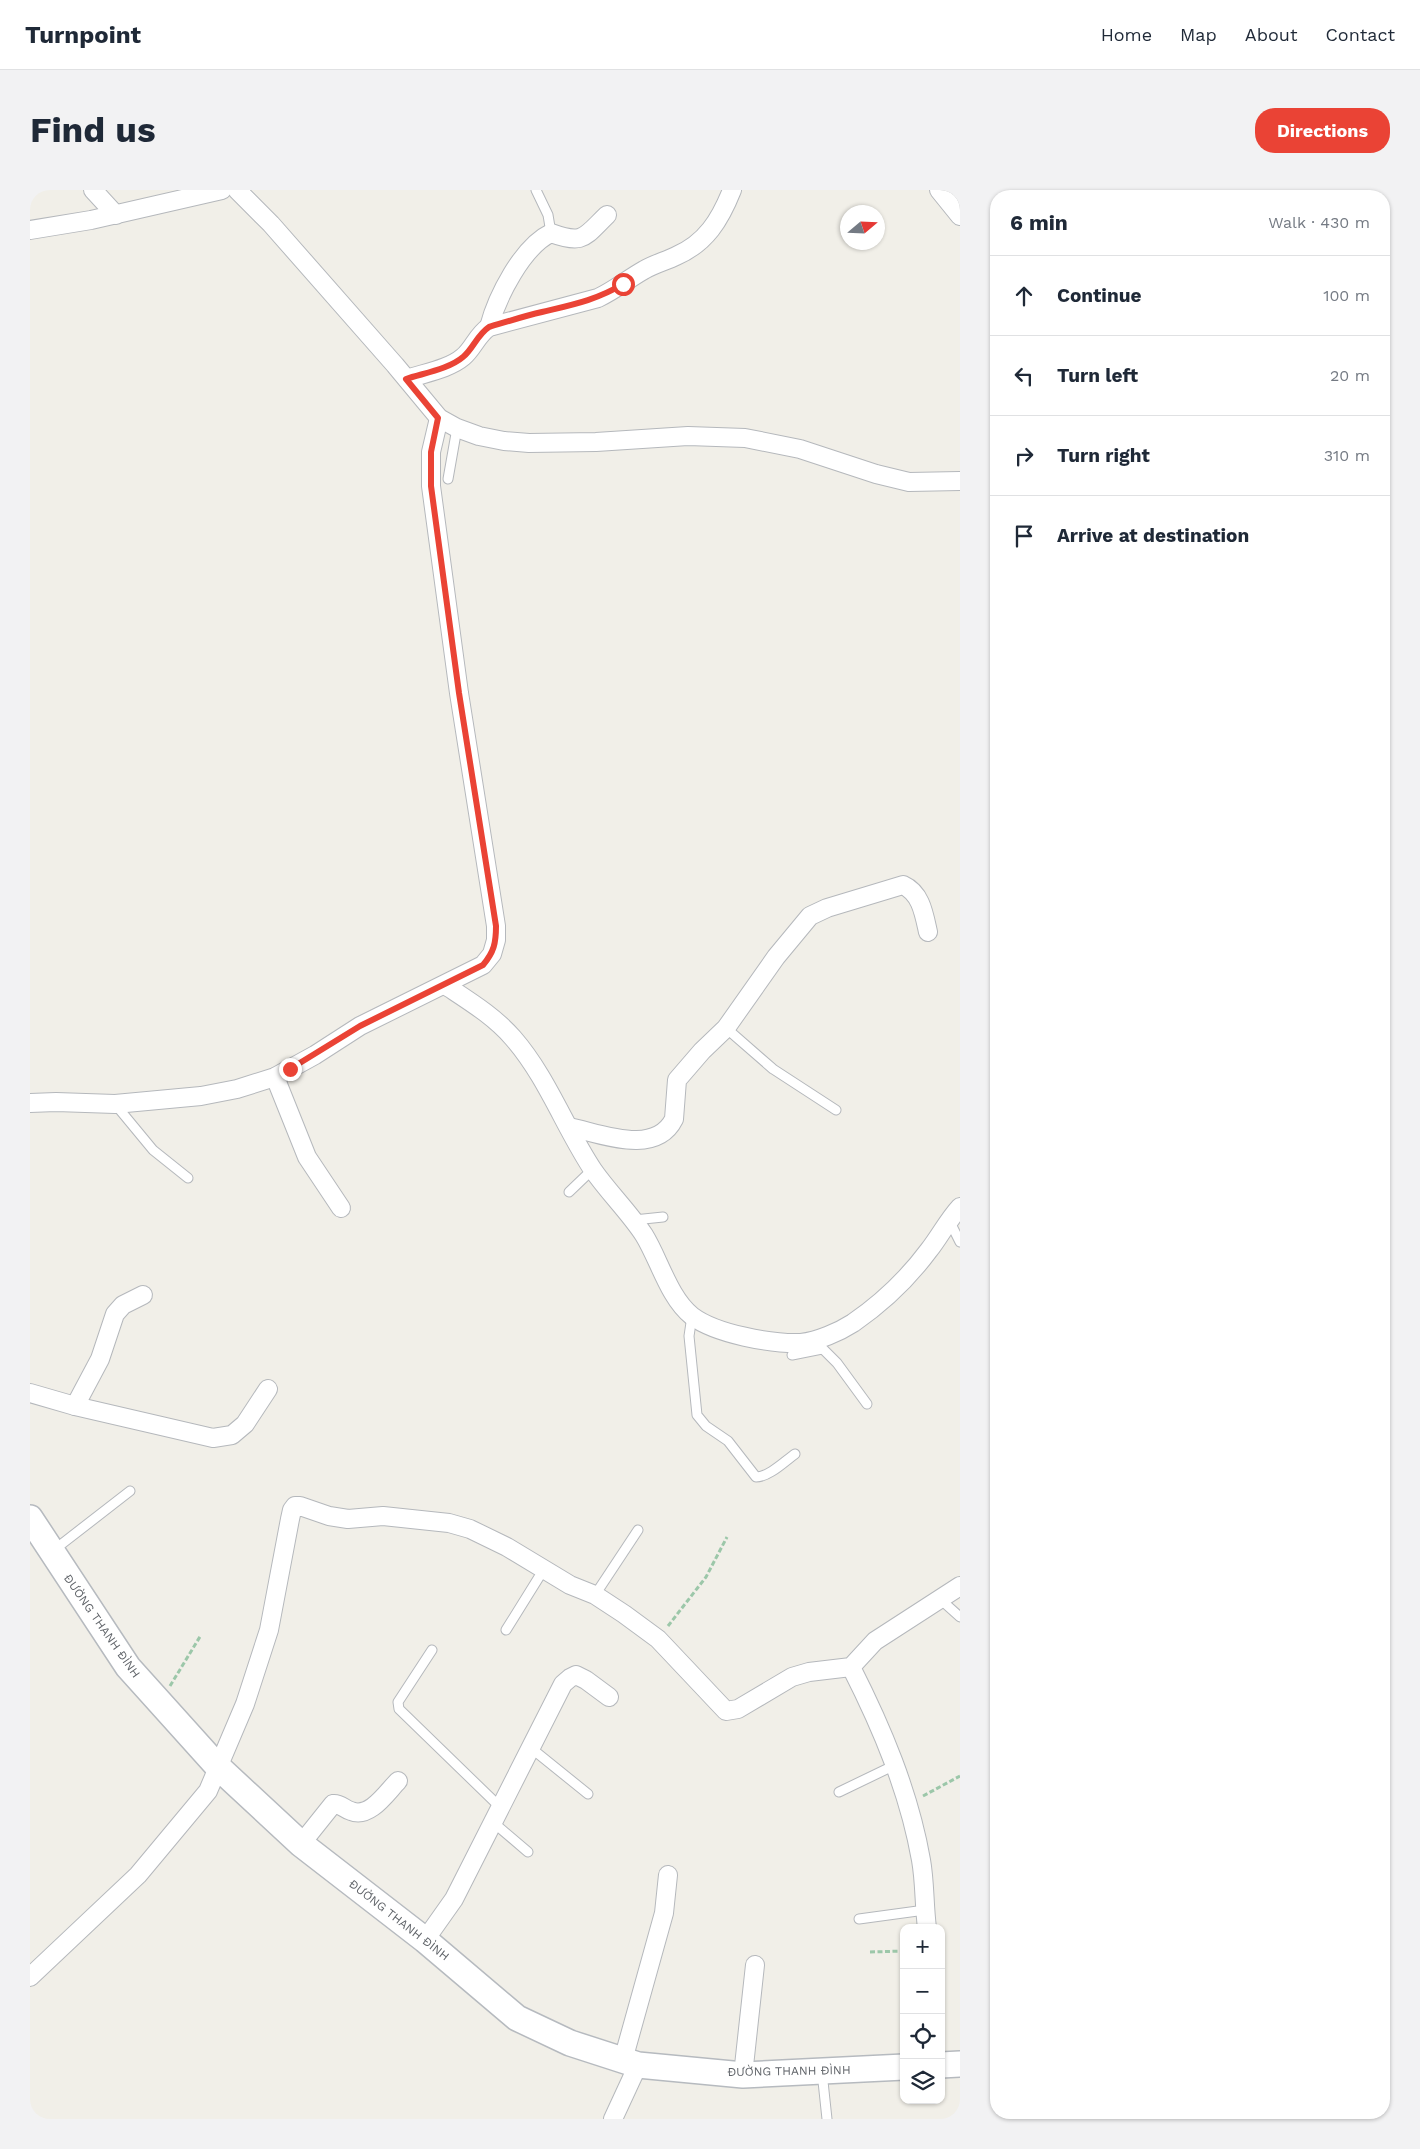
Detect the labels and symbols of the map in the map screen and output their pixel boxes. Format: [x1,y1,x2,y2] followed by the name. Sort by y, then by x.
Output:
[840,205,885,250] north arrow
[612,273,635,296] route start
[279,1058,302,1081] route end
[61,1571,143,1681] street label: ĐƯỜNG THANH ĐÌNH
[346,1877,452,1963] street label: ĐƯỜNG THANH ĐÌNH
[727,2063,851,2079] street label: ĐƯỜNG THANH ĐÌNH

